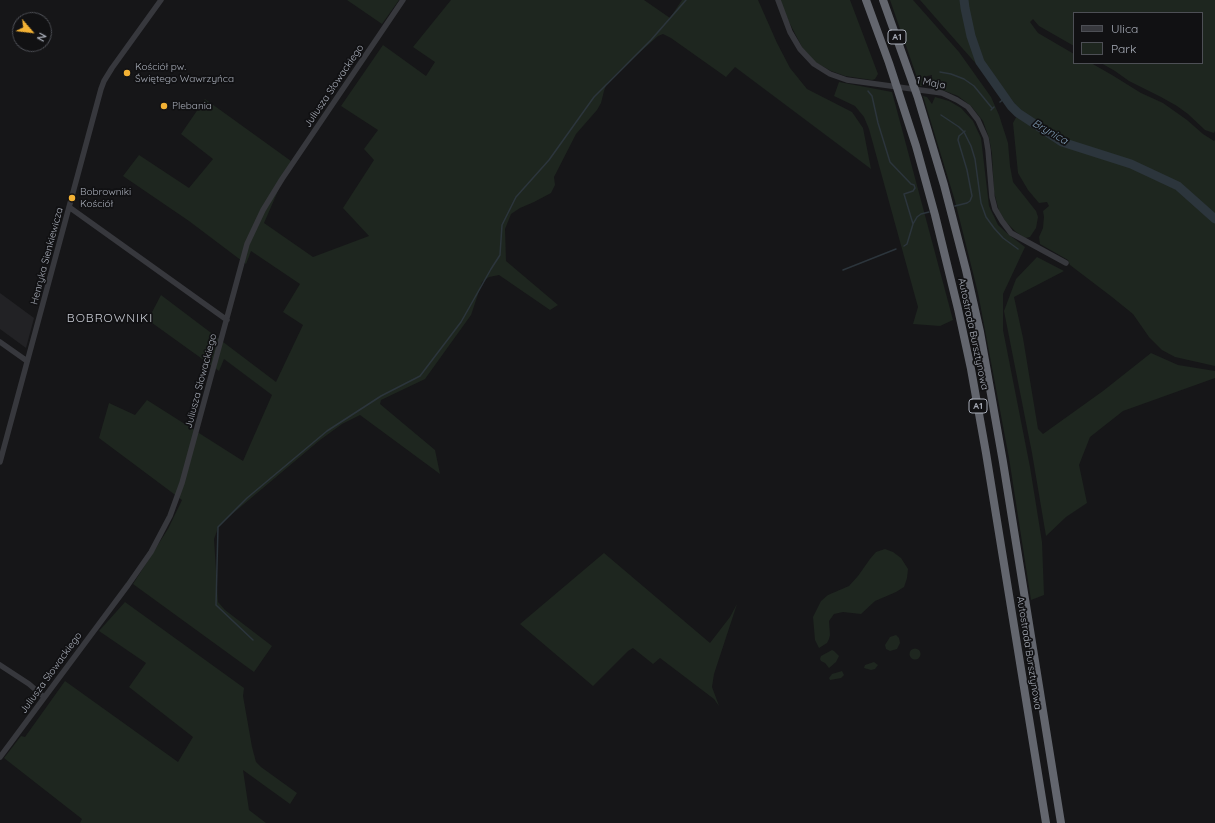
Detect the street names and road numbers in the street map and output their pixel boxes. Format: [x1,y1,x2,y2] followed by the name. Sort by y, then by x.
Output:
[888,30,906,44] road number: A1
[302,42,366,130] street label: Juliusza Słowackiego
[915,74,947,92] street label: 1 Maja
[28,206,66,306] street label: Henryka Sienkiewicza
[955,277,991,391] street label: Autostrada Bursztynowa
[183,332,219,430] street label: Juliusza Słowackiego
[969,399,987,413] road number: A1
[1014,596,1044,710] street label: Autostrada Bursztynowa
[17,630,85,716] street label: Juliusza Słowackiego

